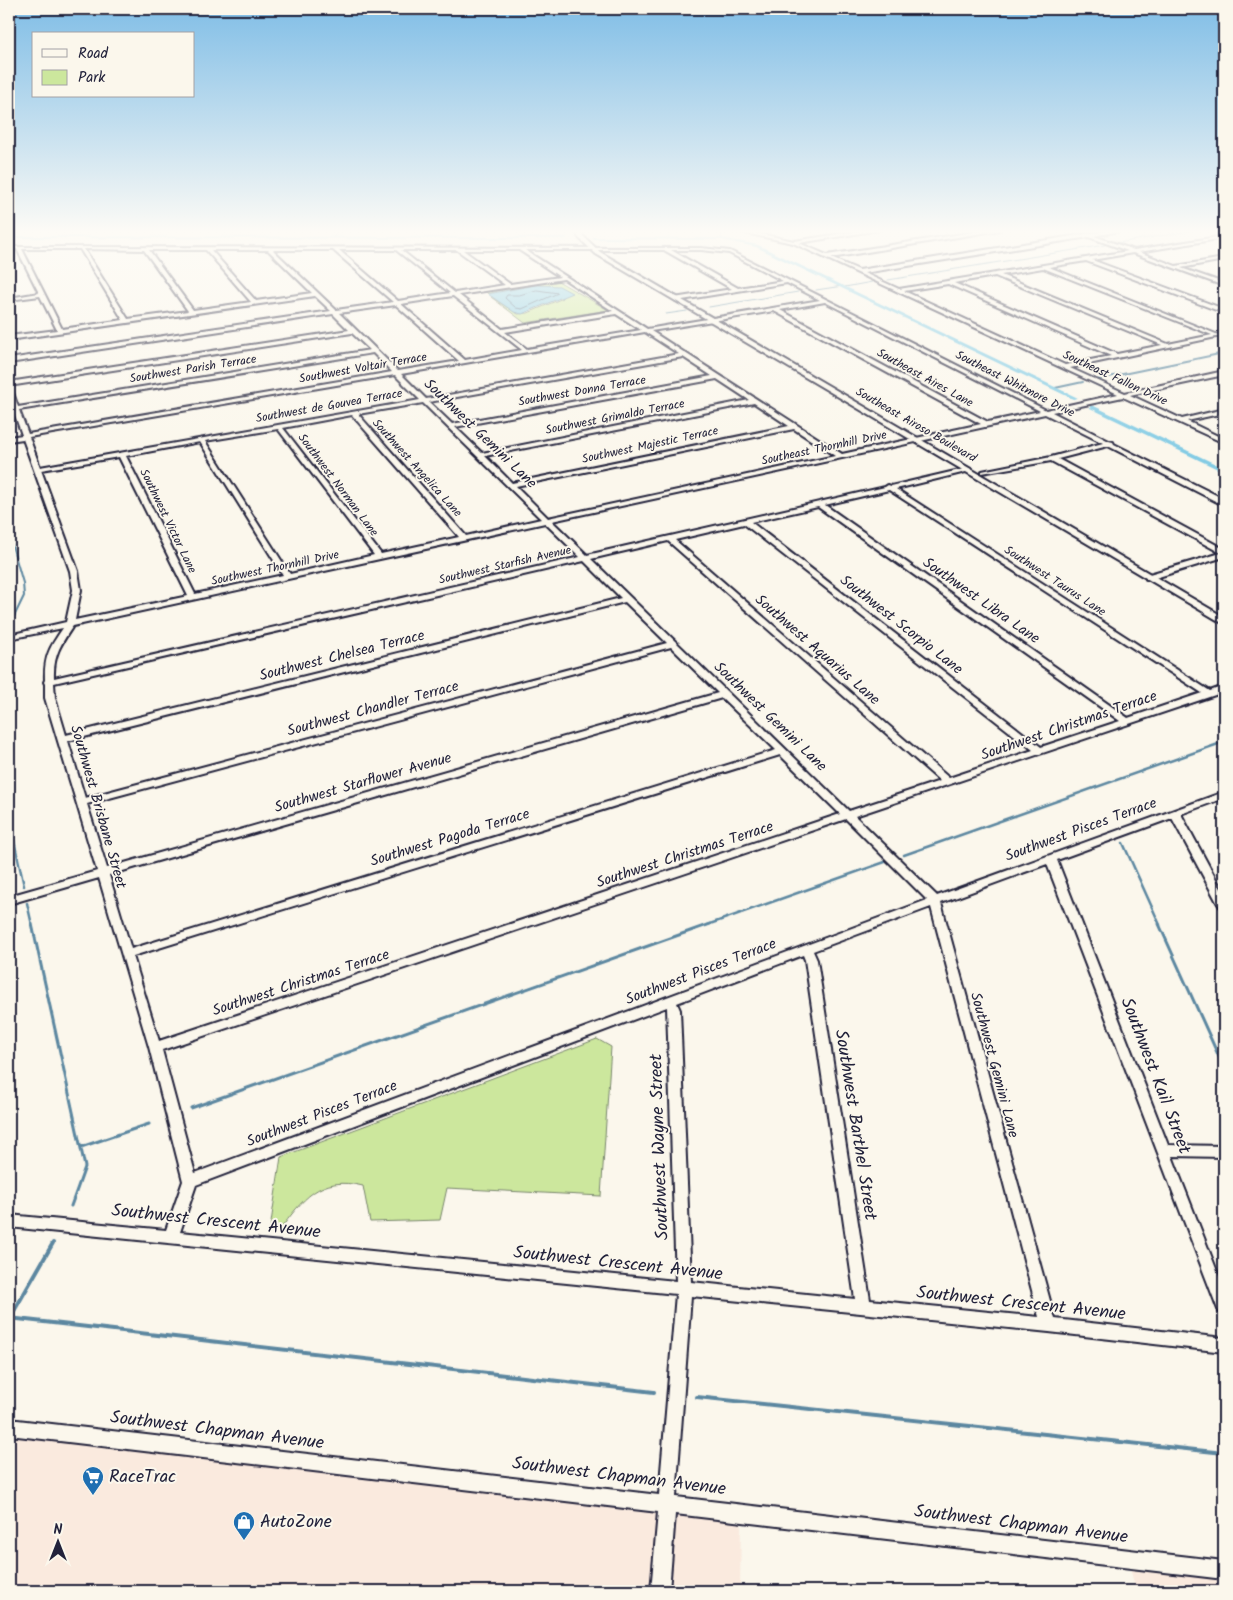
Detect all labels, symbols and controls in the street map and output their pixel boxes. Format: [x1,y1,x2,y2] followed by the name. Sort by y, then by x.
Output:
[32,32,195,98] legend
[78,42,109,66] text: Road
[78,66,106,90] text: Park
[873,344,977,413] street label: Southeast Aires Lane
[1059,345,1171,411] street label: Southeast Fallon Drive
[952,346,1079,423] street label: Southeast Whitmore Drive
[298,347,429,389] street label: Southwest Voltair Terrace
[128,349,258,388] street label: Southwest Parish Terrace
[517,370,648,412] street label: Southwest Donna Terrace
[418,373,542,495] street label: Southwest Gemini Lane
[852,383,981,468] street label: Southeast Airoso Boulevard
[254,384,404,428] street label: Southwest de Gouvea Terrace
[544,394,687,440] street label: Southwest Grimaldo Terrace
[367,414,467,522] street label: Southwest Angelica Lane
[580,421,721,469] street label: Southwest Majestic Terrace
[759,425,889,471] street label: Southeast Thornhill Drive
[293,430,383,541] street label: Southwest Norman Lane
[134,466,202,577] street label: Southwest Victor Lane
[437,540,574,589] street label: Southwest Starfish Avenue
[1000,541,1110,621] street label: Southwest Taurus Lane
[209,545,341,591] street label: Southwest Thornhill Drive
[917,551,1045,651] street label: Southwest Libra Lane
[834,569,968,681] street label: Southwest Scorpio Lane
[749,589,885,712] street label: Southwest Aquarius Lane
[257,624,427,688] street label: Southwest Chelsea Terrace
[708,656,832,778] street label: Southwest Gemini Lane
[284,674,462,743] street label: Southwest Chandler Terrace
[978,684,1161,767] street label: Southwest Christmas Terrace
[63,722,133,892] street label: Southwest Brisbane Street
[271,746,455,820] street label: Southwest Starflower Avenue
[1002,791,1160,869] street label: Southwest Pisces Terrace
[367,802,533,874] street label: Southwest Pagoda Terrace
[593,815,777,895] street label: Southwest Christmas Terrace
[622,932,780,1012] street label: Southwest Pisces Terrace
[209,943,393,1023] street label: Southwest Christmas Terrace
[963,990,1025,1141] street label: Southwest Gemini Lane
[1112,993,1199,1159] street label: Southwest Kail Street
[826,1027,885,1224] street label: Southwest Barthel Street
[642,1052,678,1241] street label: Southwest Wayne Street
[243,1074,401,1154] street label: Southwest Pisces Terrace
[110,1197,322,1247] street label: Southwest Crescent Avenue
[512,1239,724,1289] street label: Southwest Crescent Avenue
[915,1279,1127,1329] street label: Southwest Crescent Avenue
[108,1404,326,1458] street label: Southwest Chapman Avenue
[510,1450,728,1504] street label: Southwest Chapman Avenue
[109,1463,176,1492] place label: RaceTrac
[81,1465,105,1496] supermarket icon: RaceTrac
[912,1498,1130,1552] street label: Southwest Chapman Avenue
[260,1508,332,1537] place label: AutoZone
[232,1510,256,1541] shop icon: AutoZone
[32,1518,82,1568] north arrow
[54,1519,63,1541] text: N

